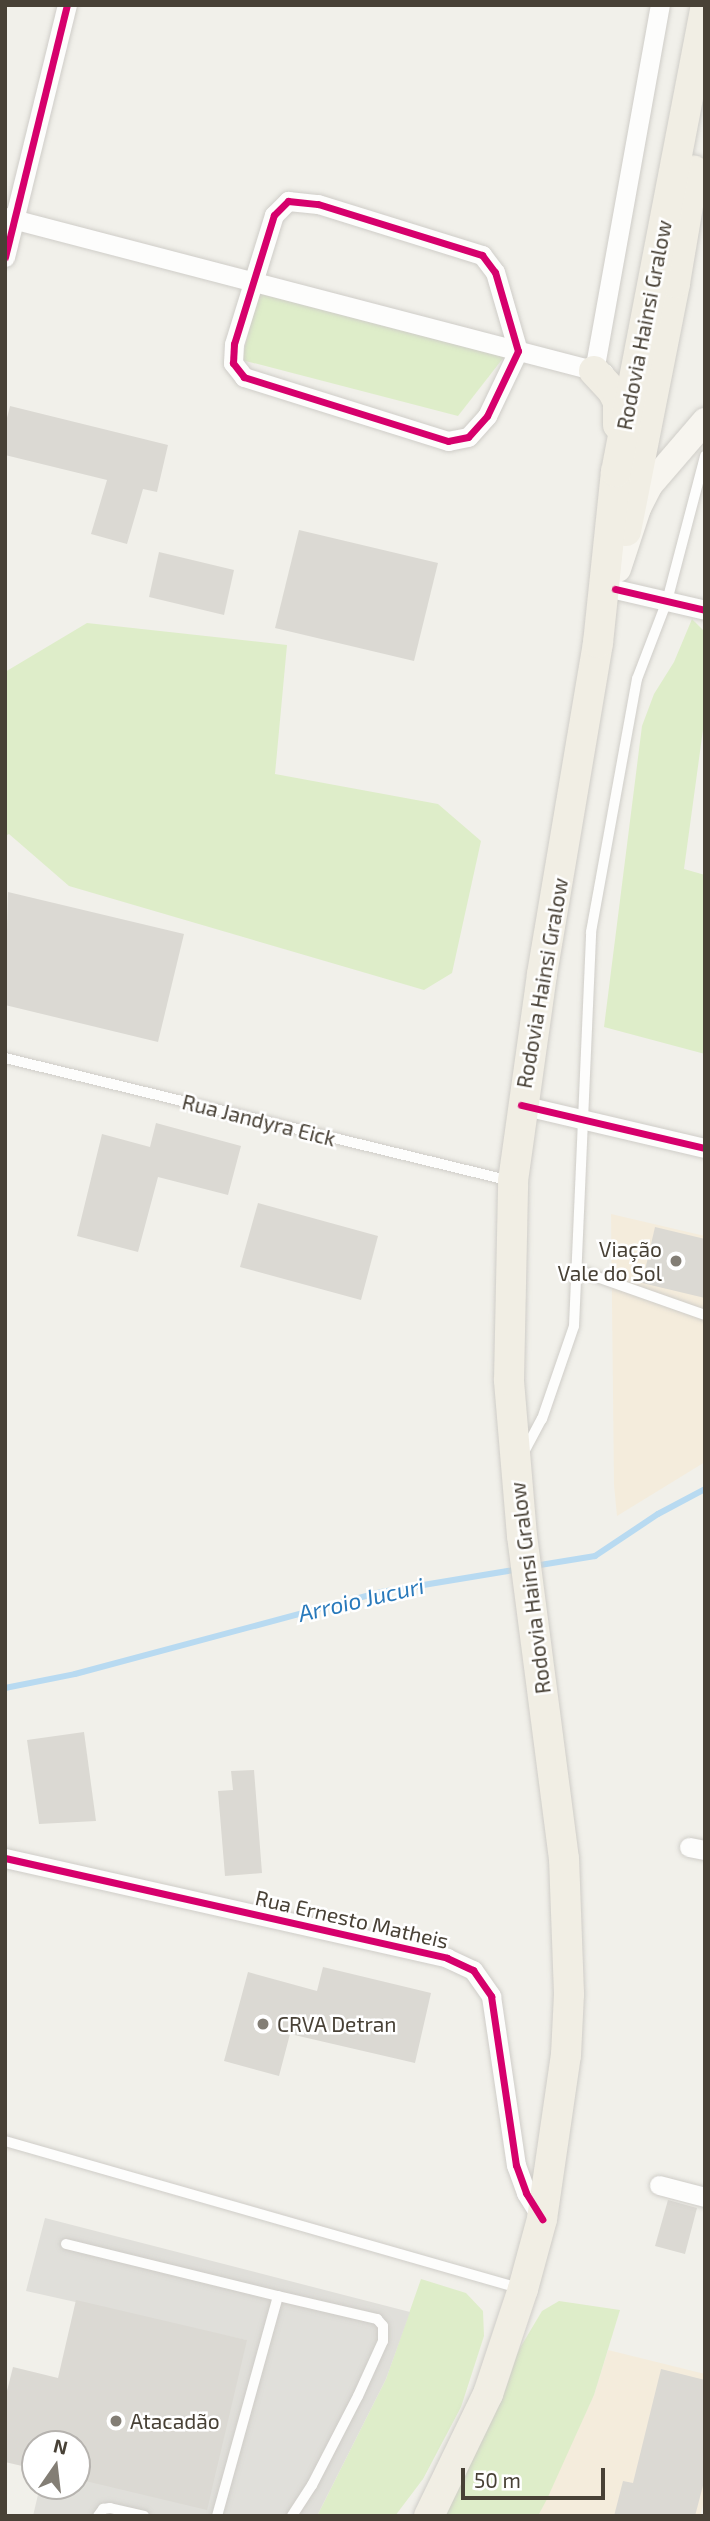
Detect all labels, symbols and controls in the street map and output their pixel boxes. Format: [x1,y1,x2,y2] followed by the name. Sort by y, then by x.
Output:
[611,218,677,432] street label: Rodovia Hainsi Gralow
[511,876,573,1090] street label: Rodovia Hainsi Gralow
[179,1089,339,1151] street label: Rua Jandyra Eick
[557,1236,662,1286] place label: Viação Vale do Sol
[668,1253,684,1269] marker: Viação Vale do Sol
[504,1481,556,1695] street label: Rodovia Hainsi Gralow
[295,1571,427,1627] water label: Arroio Jucuri
[253,1885,451,1953] street label: Rua Ernesto Matheis
[277,2011,397,2037] place label: CRVA Detran
[255,2016,271,2032] marker: CRVA Detran
[130,2408,220,2434] place label: Atacadão
[108,2413,124,2429] marker: Atacadão
[21,2430,91,2500] north arrow
[51,2433,70,2459] text: N
[465,2454,608,2498] scale bar
[474,2467,521,2492] text: 50 m

